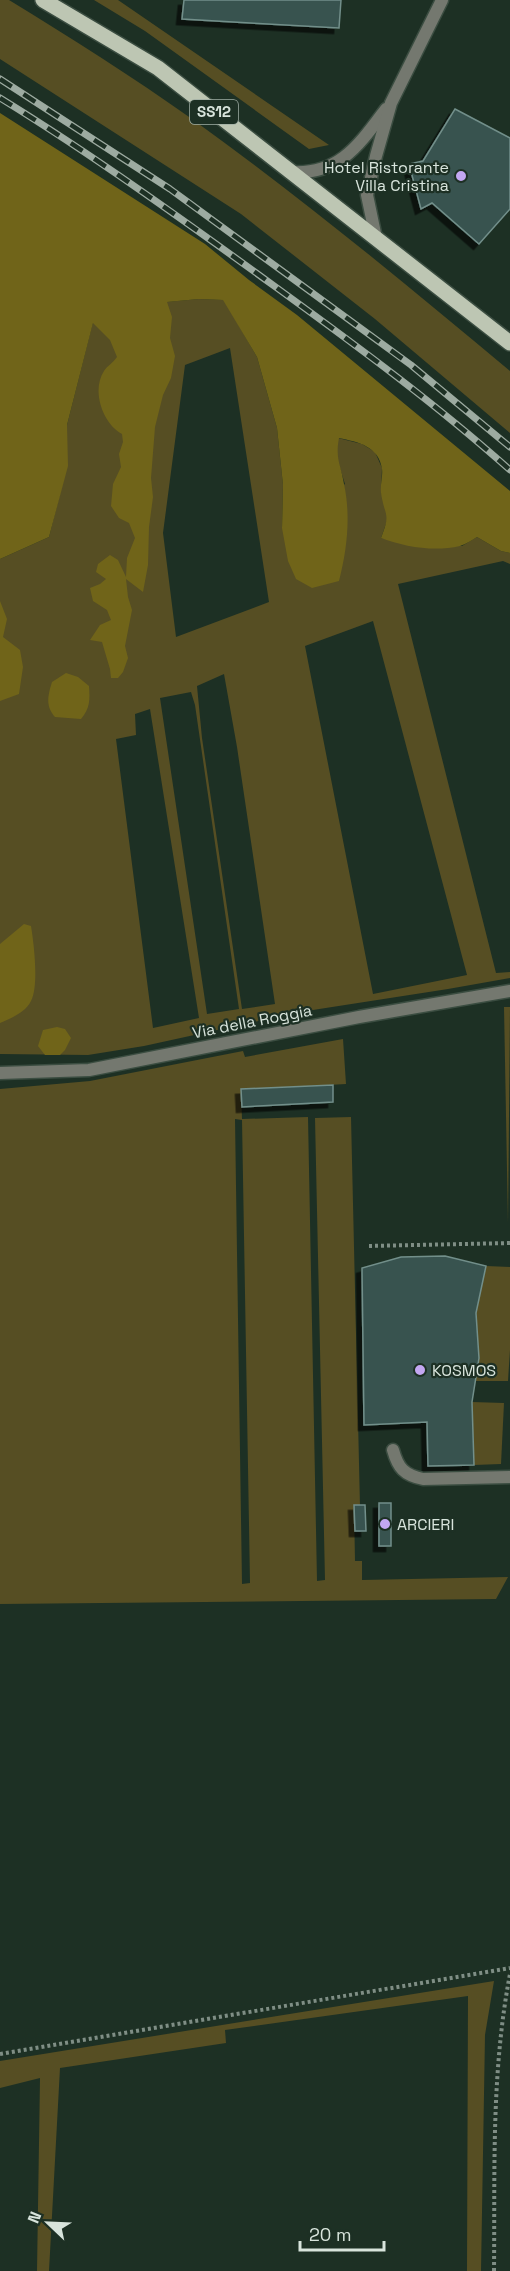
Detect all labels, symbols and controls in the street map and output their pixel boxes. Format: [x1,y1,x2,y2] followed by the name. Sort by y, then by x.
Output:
[190,100,238,124] road number: SS12
[324,157,449,196] place label: Hotel Ristorante Villa Cristina
[454,169,468,183] marker: Hotel Ristorante Villa Cristina
[190,1000,314,1043] street label: Via della Roggia
[432,1360,496,1381] place label: KOSMOS
[413,1363,427,1377] marker: KOSMOS
[397,1514,454,1535] place label: ARCIERI
[378,1517,392,1531] marker: ARCIERI
[18,2193,78,2253] north arrow
[23,2208,46,2226] text: N
[300,2214,384,2252] scale bar
[309,2223,352,2246] text: 20 m

